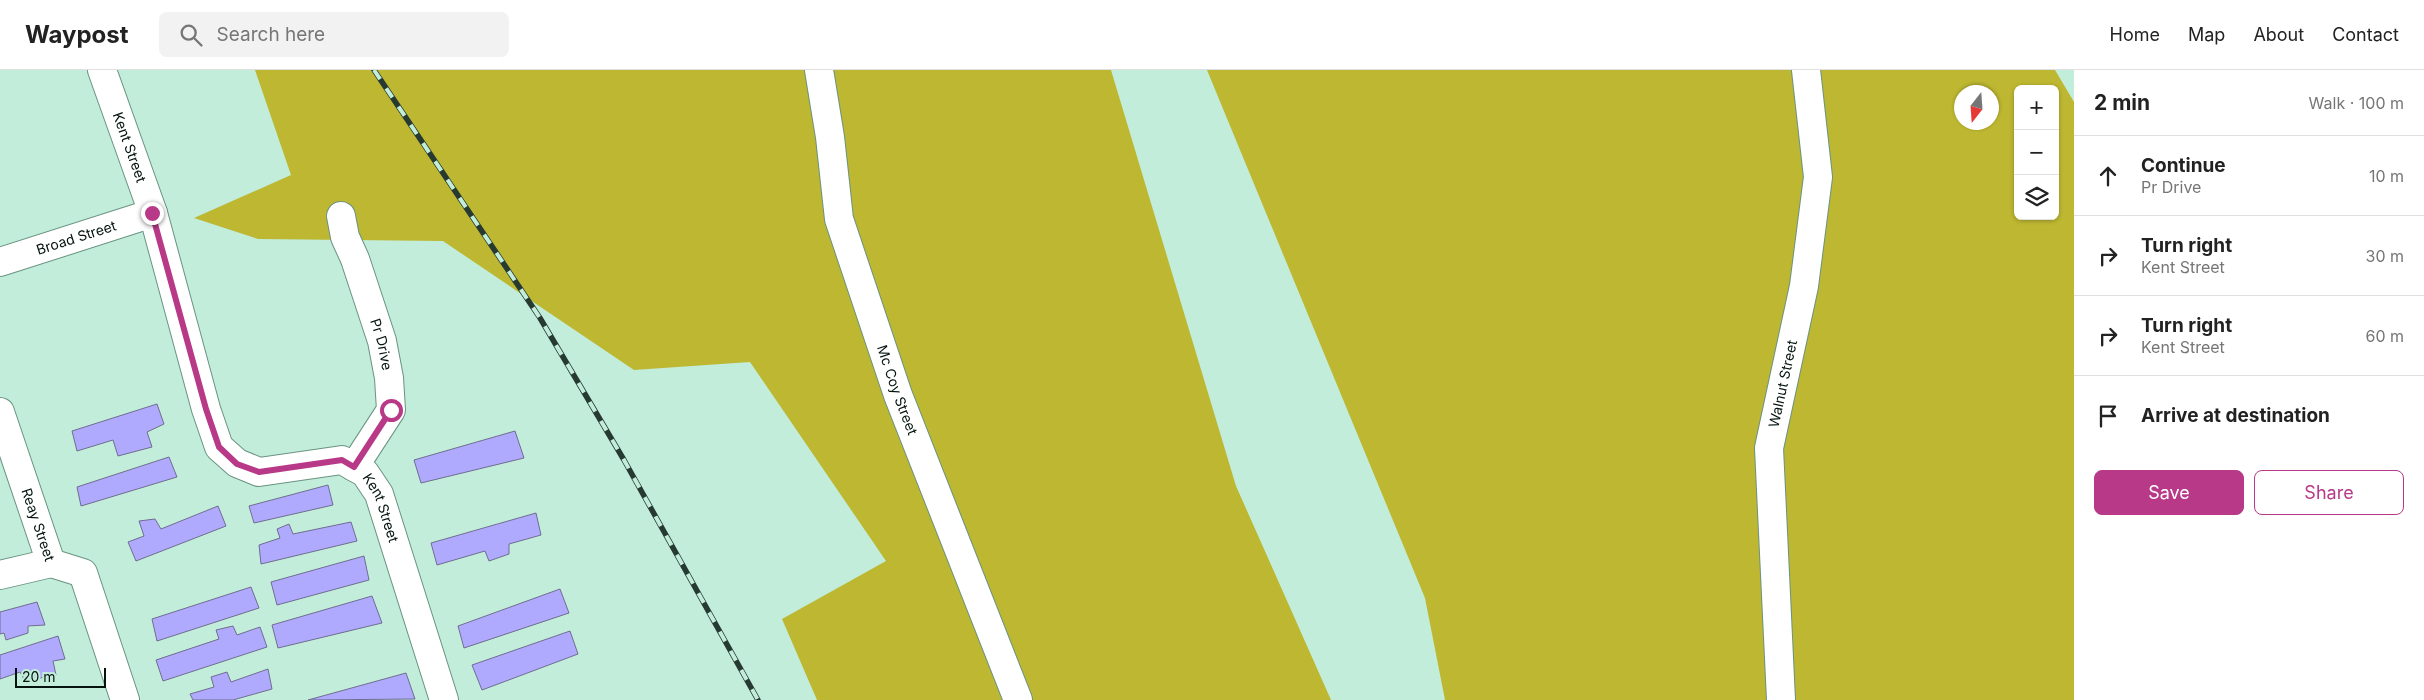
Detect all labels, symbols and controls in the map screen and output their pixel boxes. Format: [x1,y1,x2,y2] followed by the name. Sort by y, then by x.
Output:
[159,12,509,57] search box
[25,20,129,49] text: Waypost
[177,21,205,49] icon: search
[217,23,325,46] text: Search here
[2110,24,2160,45] text: Home
[2188,24,2225,45] text: Map
[2253,24,2304,45] text: About
[2332,24,2399,45] text: Contact
[1954,85,1999,130] north arrow
[2014,85,2059,220] map controls
[2014,85,2059,130] button: +
[2094,90,2150,115] text: 2 min
[2309,93,2404,113] text: Walk · 100 m
[110,110,150,185] street label: Kent Street
[2014,130,2059,175] button: −
[2141,154,2226,177] text: Continue
[2094,162,2122,190] icon: ahead
[2369,166,2404,186] text: 10 m
[2014,175,2059,220] button: layers
[2141,177,2201,197] text: Pr Drive
[141,202,164,225] route end
[34,216,118,258] street label: Broad Street
[2141,234,2232,257] text: Turn right
[2094,242,2122,270] icon: right
[2366,246,2404,266] text: 30 m
[2141,257,2225,277] text: Kent Street
[2141,314,2232,337] text: Turn right
[367,316,396,372] street label: Pr Drive
[2094,322,2122,350] icon: right
[2365,326,2404,346] text: 60 m
[2141,337,2225,357] text: Kent Street
[1765,338,1800,429] street label: Walnut Street
[874,343,922,438] street label: Mc Coy Street
[380,399,403,422] route start
[2094,402,2122,430] icon: arrive
[2141,404,2330,427] text: Arrive at destination
[360,470,403,545] street label: Kent Street
[2094,470,2244,515] button: Save
[2254,470,2404,515] button: Share
[18,486,59,564] street label: Reay Street
[15,665,106,688] scale bar
[22,668,56,685] text: 20 m

